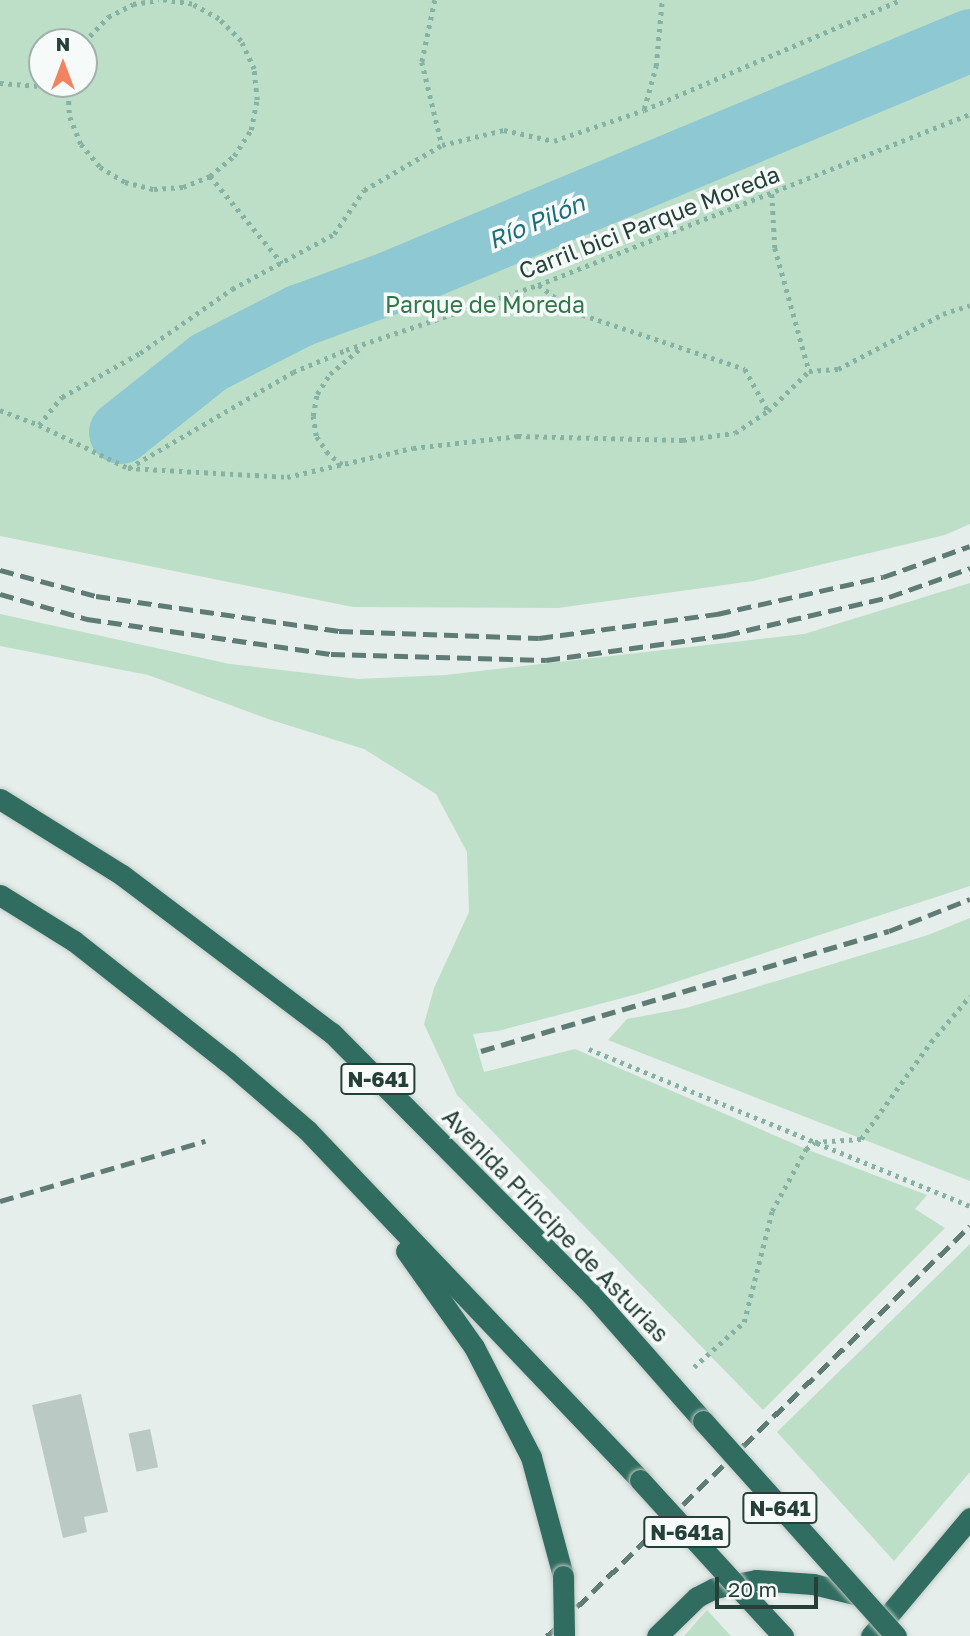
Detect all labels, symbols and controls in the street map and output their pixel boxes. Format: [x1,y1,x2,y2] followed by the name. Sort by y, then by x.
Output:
[28,28,98,98] north arrow
[56,32,70,55] text: N
[515,159,783,285] street label: Carril bici Parque Moreda
[483,188,589,254] water label: Río Pilón
[385,290,585,318] park label: Parque de Moreda
[340,1062,416,1096] road number: N-641
[437,1103,675,1347] street label: Avenida Príncipe de Asturias
[742,1490,818,1526] road number: N-641
[643,1514,731,1550] road number: N-641a
[718,1562,821,1606] scale bar
[728,1576,777,1602] text: 20 m

